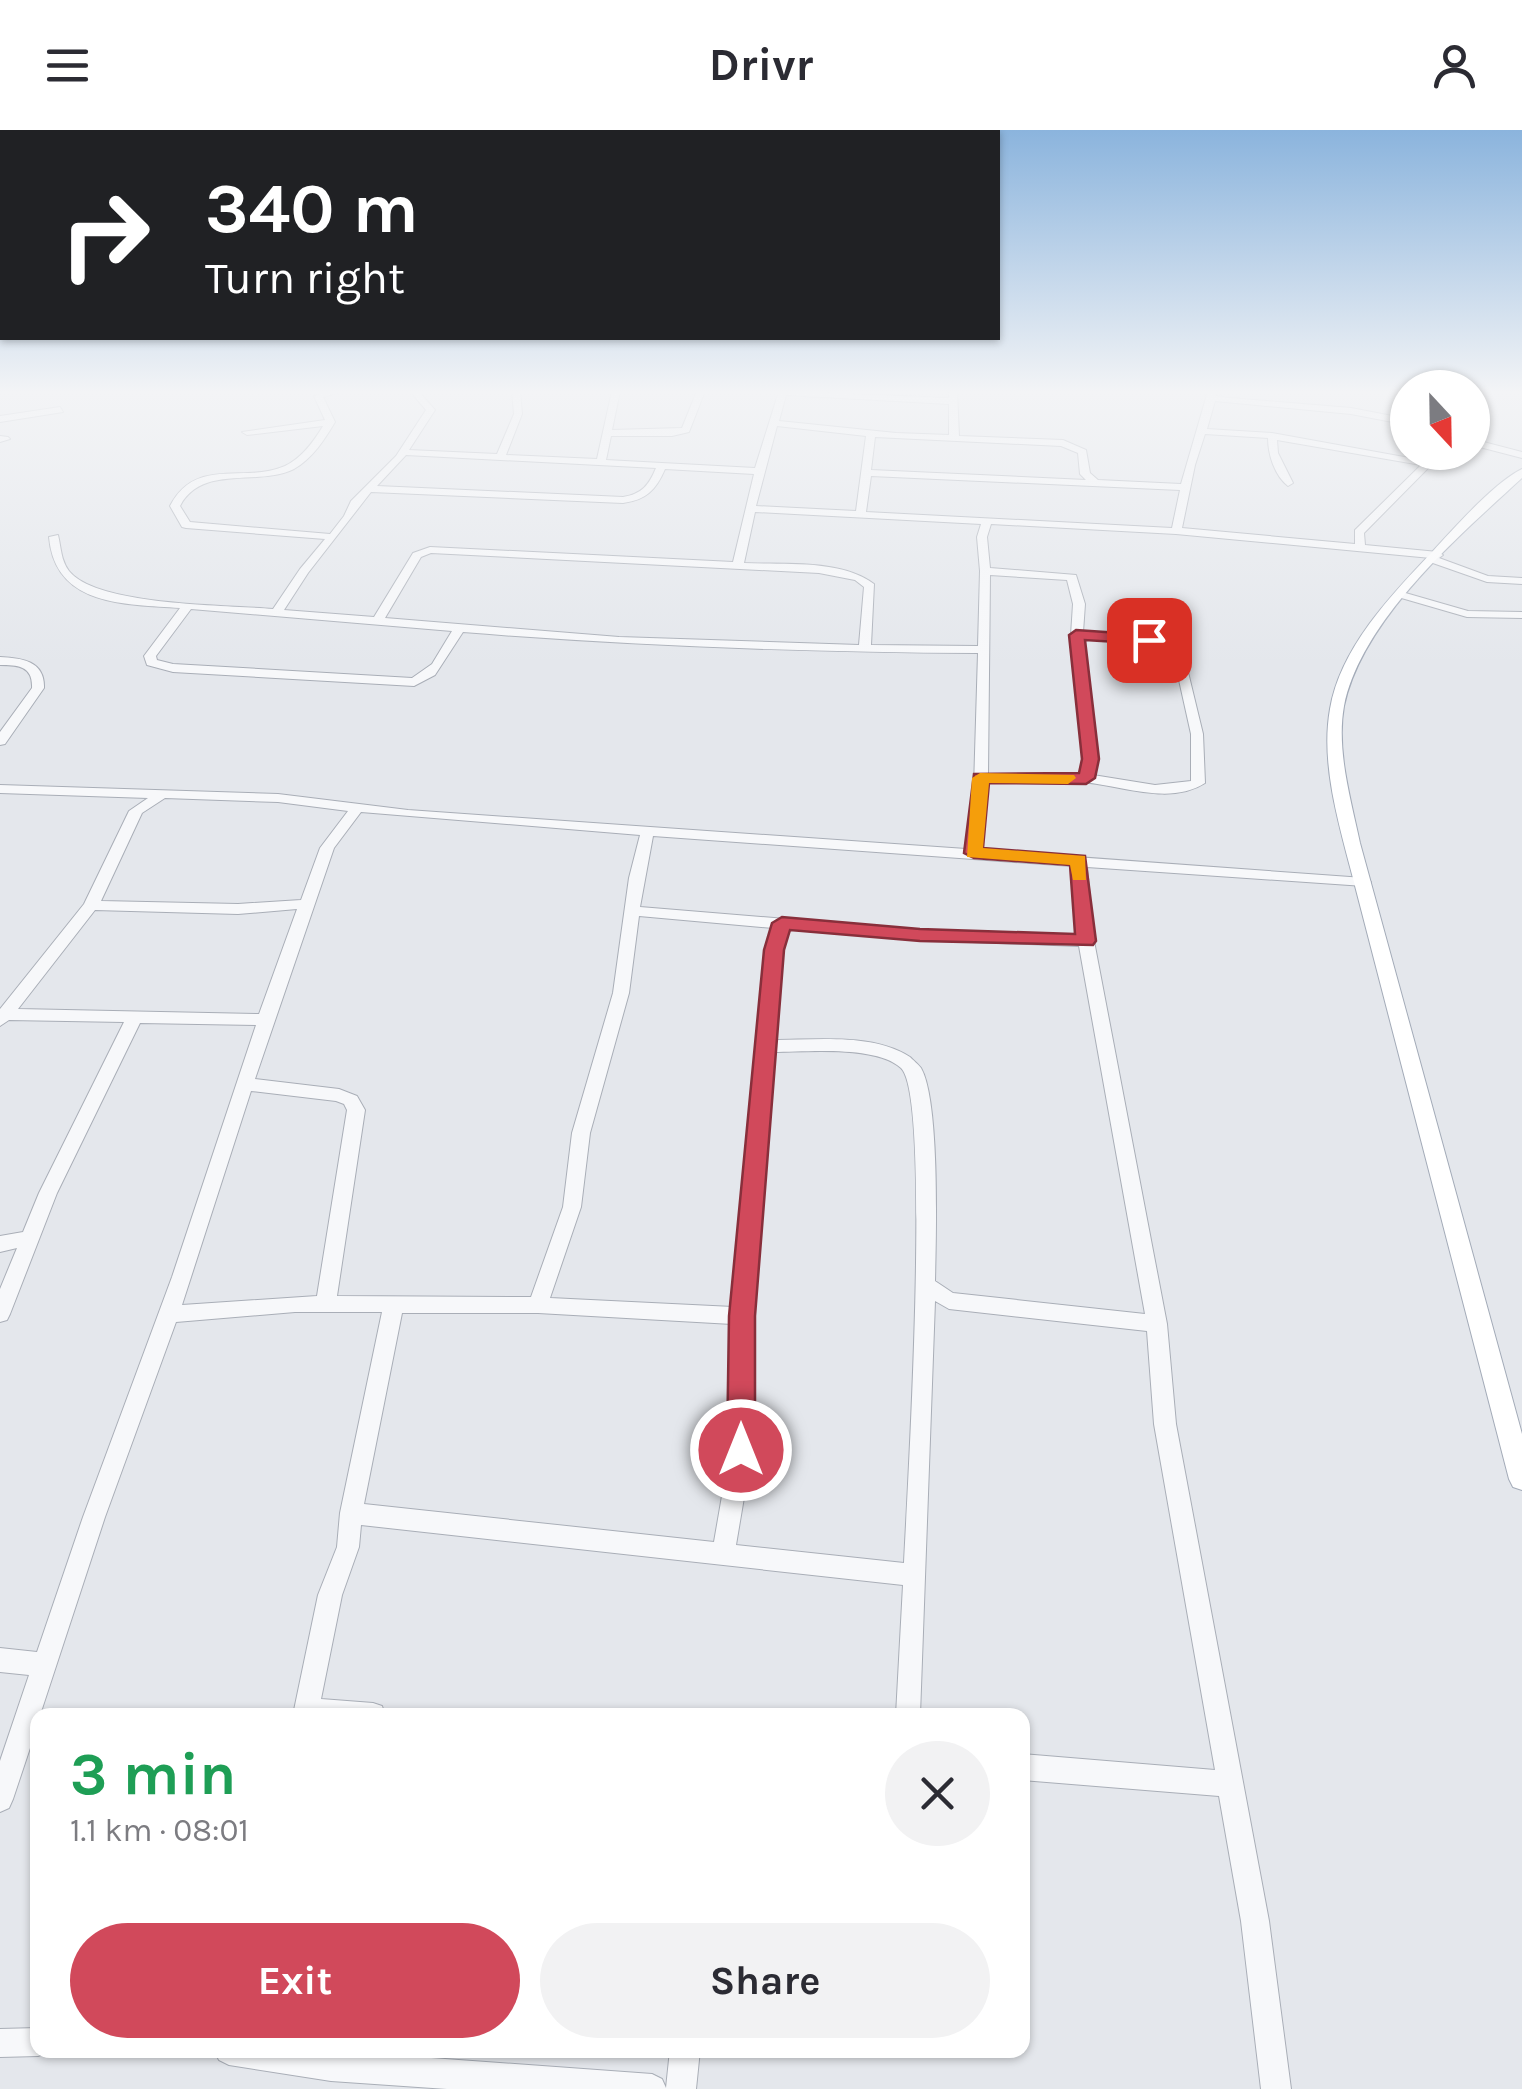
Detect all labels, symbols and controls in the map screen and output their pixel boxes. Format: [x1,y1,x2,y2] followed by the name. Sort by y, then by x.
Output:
[40,38,95,93] icon: menu
[1427,38,1482,93] icon: person
[709,39,813,91] text: Drivr
[205,168,419,250] text: 340 m
[40,170,170,300] icon: right
[205,252,405,304] text: Turn right
[1390,370,1490,470] north arrow
[1390,370,1490,470] map controls
[1107,598,1192,683] pin
[1122,613,1177,668] icon: arrive
[689,1398,793,1502] position arrow
[70,1739,237,1809] text: 3 min
[885,1741,990,1846] button: close
[70,1812,249,1849] text: 1.1 km · 08:01
[70,1923,520,2038] button: Exit
[540,1923,990,2038] button: Share

